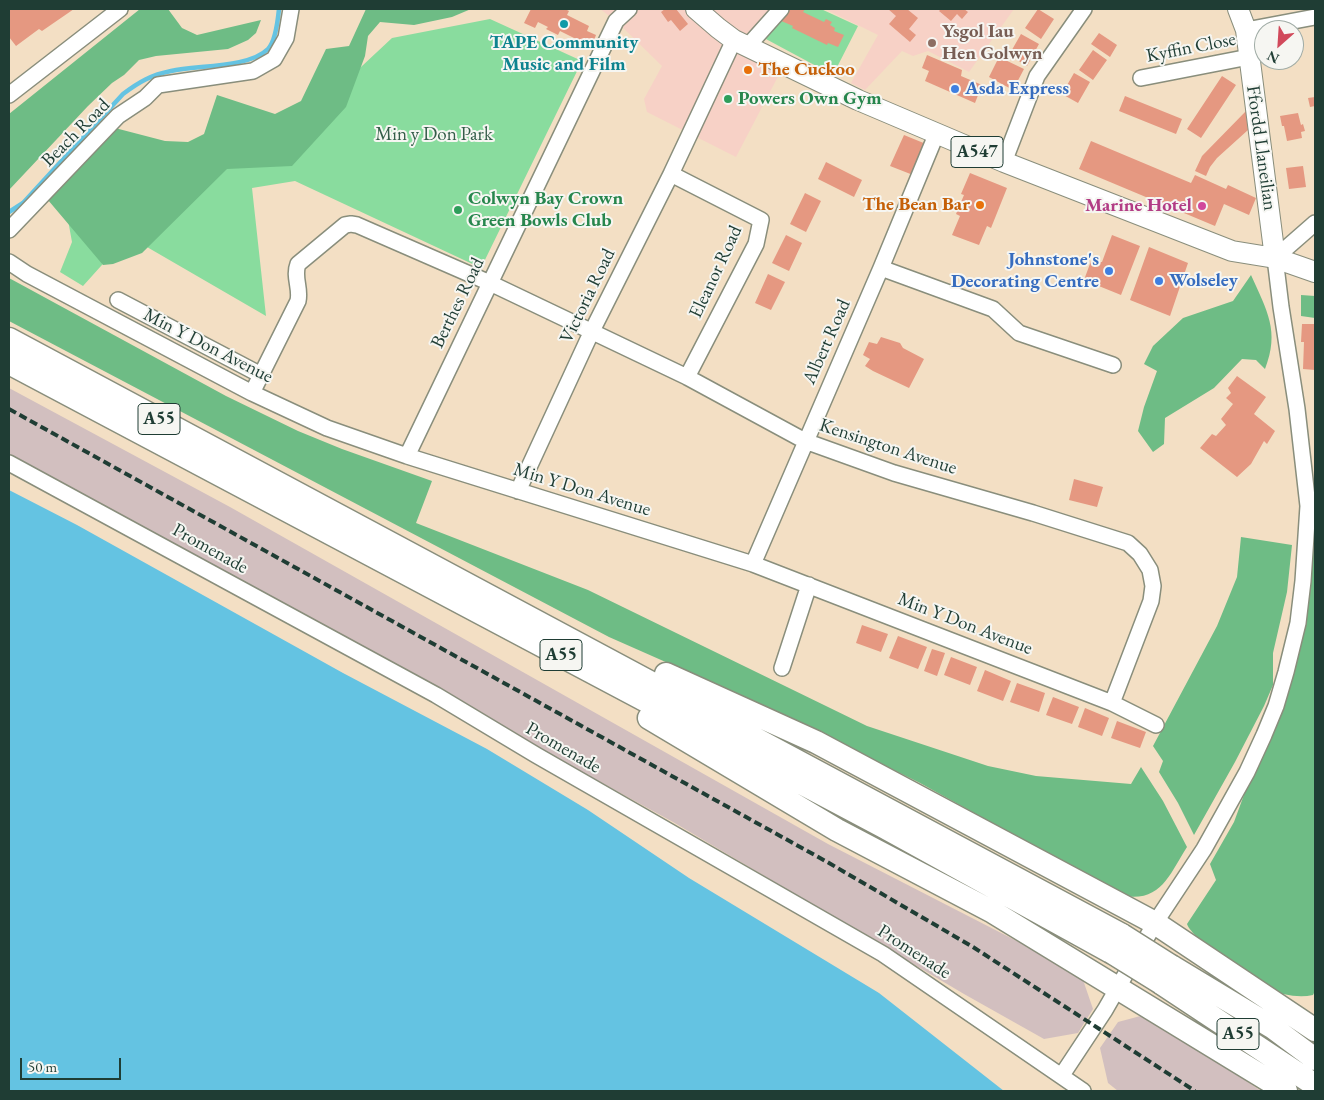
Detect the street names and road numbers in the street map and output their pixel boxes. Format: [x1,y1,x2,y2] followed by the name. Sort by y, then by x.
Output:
[1144,28,1238,68] street label: Kyffin Close
[1241,84,1281,212] street label: Ffordd Llaneilian
[37,94,115,172] street label: Beach Road
[951,136,1003,168] road number: A547
[685,222,747,322] street label: Eleanor Road
[555,245,621,347] street label: Victoria Road
[426,254,490,352] street label: Berthes Road
[798,296,856,388] street label: Albert Road
[139,304,277,388] street label: Min Y Don Avenue
[138,404,180,434] road number: A55
[816,414,960,480] street label: Kensington Avenue
[511,458,653,522] street label: Min Y Don Avenue
[168,519,252,579] street label: Promenade
[894,588,1036,660] street label: Min Y Don Avenue
[540,640,582,670] road number: A55
[521,717,605,779] street label: Promenade
[873,920,955,984] street label: Promenade
[1217,1019,1259,1050] road number: A55

